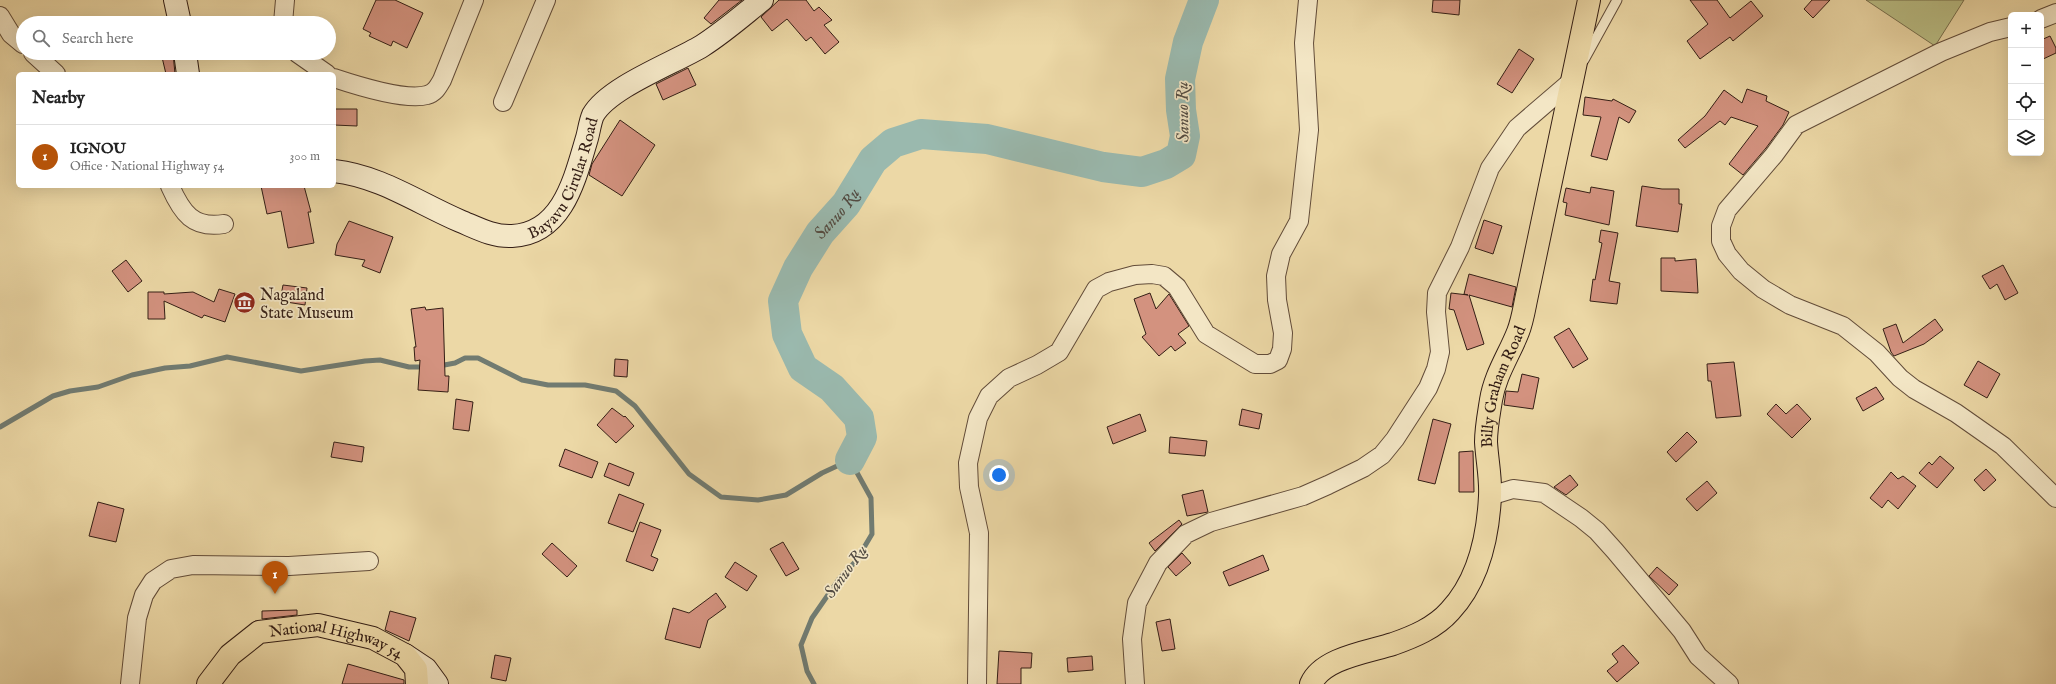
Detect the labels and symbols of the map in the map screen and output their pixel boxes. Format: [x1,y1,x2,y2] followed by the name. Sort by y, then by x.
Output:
[1172,81,1195,143] water label: Sanuo Ru
[525,115,604,245] street label: Bayavu Cirular Road
[810,184,865,243] water label: Sanuo Ru
[260,286,354,324] place label: Nagaland State Museum
[232,290,258,316] museum icon: Nagaland State Museum
[1478,323,1532,448] street label: Billy Graham Road
[989,465,1009,485] your location
[820,541,873,603] water label: Sanuo Ru
[262,561,288,594] pin: 1
[268,617,406,664] street label: National Highway 54

